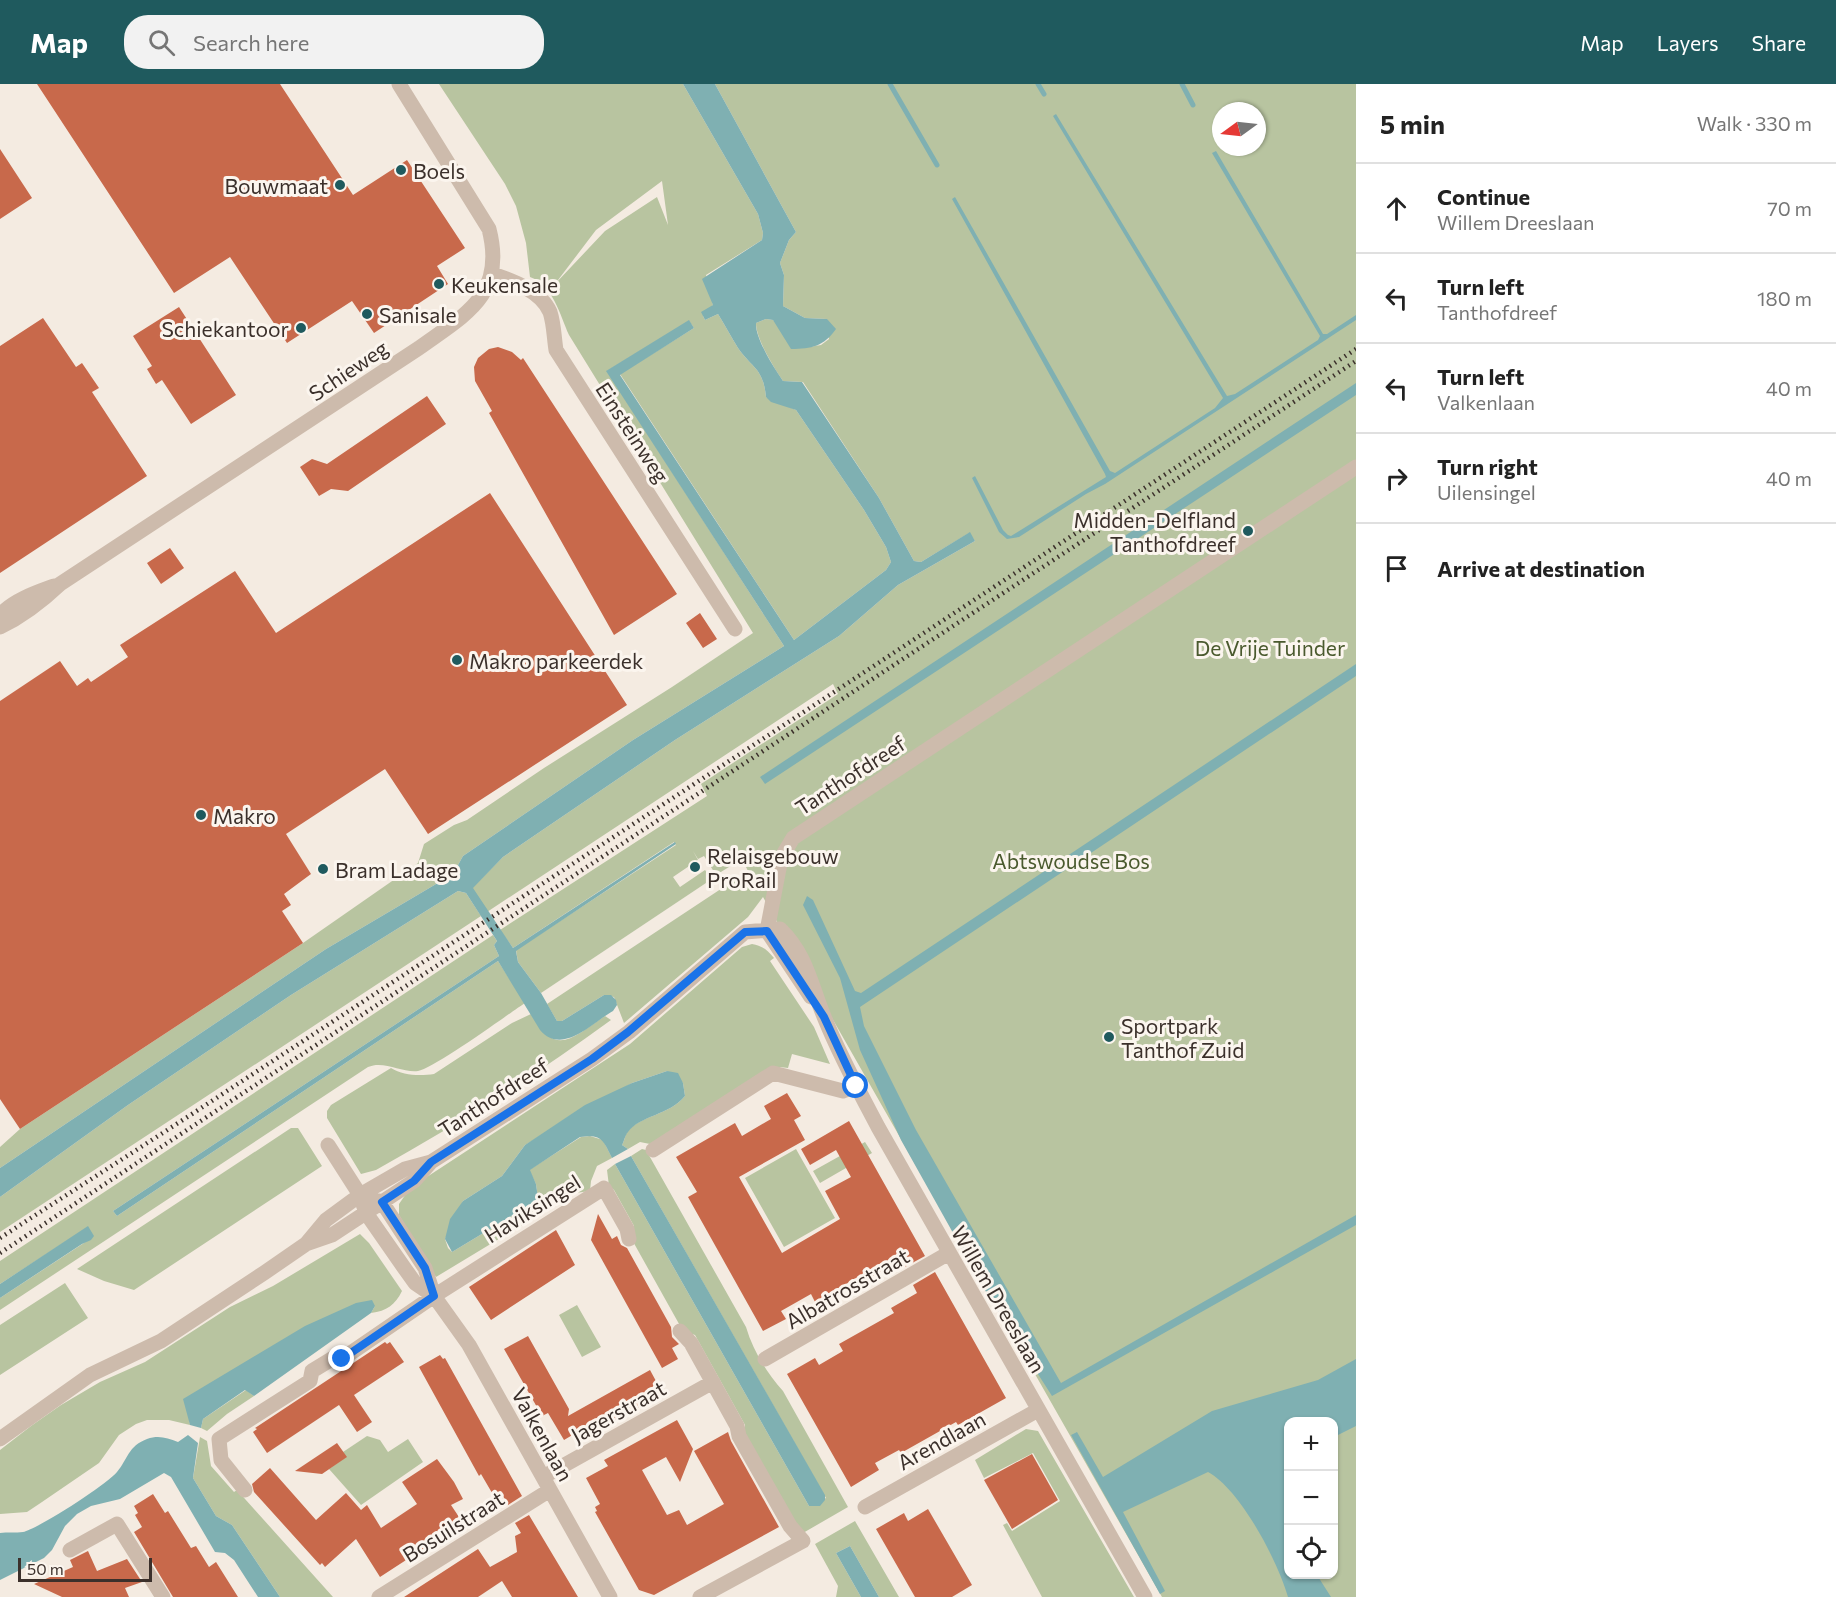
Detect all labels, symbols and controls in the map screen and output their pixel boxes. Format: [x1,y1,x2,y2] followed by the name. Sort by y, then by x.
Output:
[124,15,544,69] search box
[30,25,88,59] text: Map
[145,26,178,59] icon: search
[193,29,309,56] text: Search here
[1580,30,1624,55] text: Map
[1657,30,1719,55] text: Layers
[1752,30,1806,55] text: Share
[1212,102,1266,156] north arrow
[1380,108,1445,139] text: 5 min
[1697,111,1812,135] text: Walk · 330 m
[413,158,465,183] place label: Boels
[394,163,408,177] marker: Boels
[224,173,328,198] place label: Bouwmaat
[333,178,347,192] marker: Bouwmaat
[1437,183,1530,210] text: Continue
[1380,192,1413,225] icon: ahead
[1767,196,1812,220] text: 70 m
[1437,210,1595,234] text: Willem Dreeslaan
[451,272,558,297] place label: Keukensale
[1437,273,1524,300] text: Turn left
[432,277,446,291] marker: Keukensale
[1380,282,1413,315] icon: left
[1757,286,1812,310] text: 180 m
[1437,300,1557,324] text: Tanthofdreef
[379,302,457,327] place label: Sanisale
[360,307,374,321] marker: Sanisale
[161,316,289,341] place label: Schiekantoor
[294,321,308,335] marker: Schiekantoor
[304,335,392,405] street label: Schieweg
[1437,363,1524,390] text: Turn left
[1380,372,1413,405] icon: left
[1766,376,1812,400] text: 40 m
[591,377,675,487] street label: Einsteinweg
[1437,390,1535,414] text: Valkenlaan
[1437,453,1538,480] text: Turn right
[1380,462,1413,495] icon: right
[1766,466,1812,490] text: 40 m
[1437,480,1536,504] text: Uilensingel
[1074,507,1237,556] place label: Midden-Delfland Tanthofdreef
[1241,524,1255,538] marker: Midden-Delfland Tanthofdreef
[1380,552,1413,585] icon: arrive
[1437,555,1645,582] text: Arrive at destination
[1195,635,1345,660] park label: De Vrije Tuinder
[469,648,643,673] place label: Makro parkeerdek
[450,653,464,667] marker: Makro parkeerdek
[790,730,910,820] street label: Tanthofdreef
[213,803,276,828] place label: Makro
[194,808,208,822] marker: Makro
[707,843,839,892] place label: Relaisgebouw ProRail
[992,848,1150,873] park label: Abtswoudse Bos
[335,857,458,882] place label: Bram Ladage
[688,860,702,874] marker: Relaisgebouw ProRail
[316,862,330,876] marker: Bram Ladage
[1121,1013,1244,1062] place label: Sportpark Tanthof Zuid
[1102,1030,1116,1044] marker: Sportpark Tanthof Zuid
[433,1052,553,1142] street label: Tanthofdreef
[842,1072,868,1098] route start
[479,1169,585,1247] street label: Haviksingel
[947,1221,1051,1377] street label: Willem Dreeslaan
[781,1243,913,1333] street label: Albatrosstraat
[328,1345,354,1371] route end
[566,1375,670,1447] street label: Jagerstraat
[507,1383,579,1485] street label: Valkenlaan
[892,1406,990,1474] street label: Arendlaan
[1284,1417,1338,1579] map controls
[1284,1417,1338,1471] button: +
[1284,1471,1338,1525] button: −
[398,1485,508,1567] street label: Bosuilstraat
[1284,1525,1338,1579] button: locate
[18,1555,152,1582] scale bar
[27,1559,64,1578] text: 50 m

